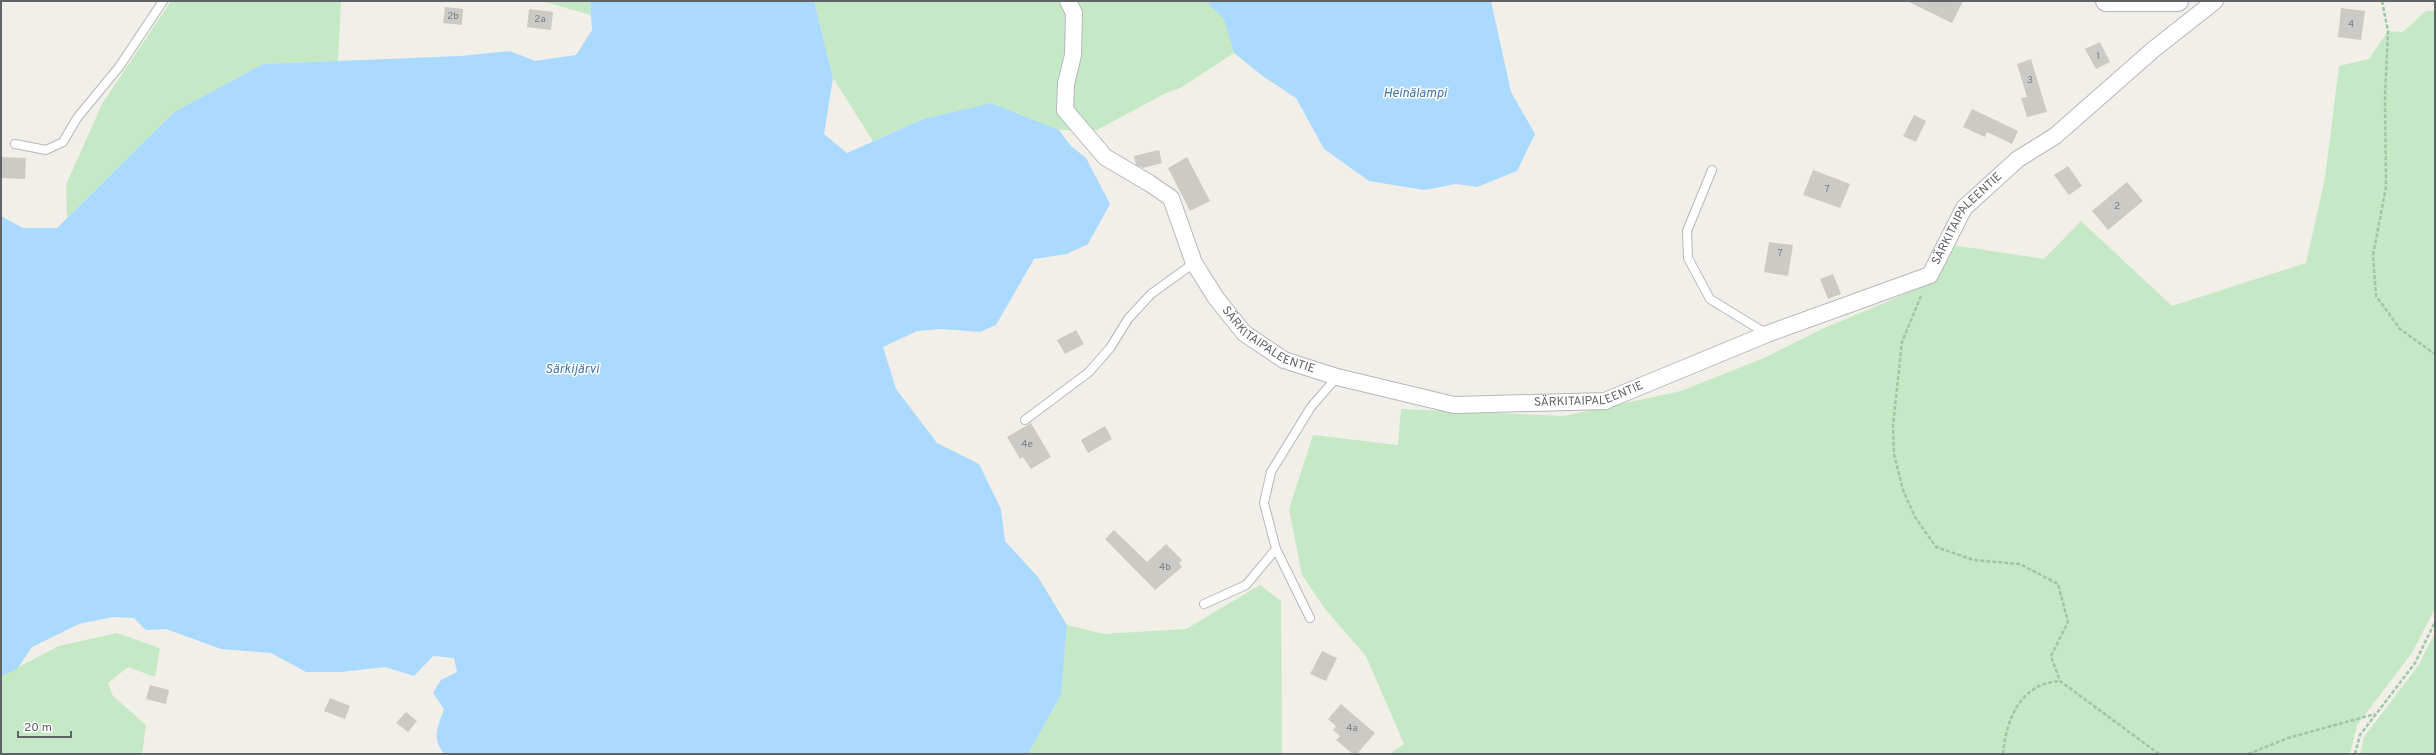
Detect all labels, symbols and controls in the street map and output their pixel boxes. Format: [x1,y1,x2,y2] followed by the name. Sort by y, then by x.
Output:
[447,10,459,23] house number: 2b
[534,13,546,26] house number: 2a
[2348,18,2354,31] house number: 4
[2096,50,2100,63] house number: 1
[2027,74,2033,87] house number: 3
[1383,86,1447,102] water label: Heinälampi
[1928,169,2006,268] street label: SÄRKITAIPALEENTIE
[1824,183,1830,196] house number: 7
[2114,200,2120,213] house number: 2
[1777,247,1783,260] house number: 7
[1218,303,1317,377] street label: SÄRKITAIPALEENTIE
[545,362,600,378] water label: Särkijärvi
[1534,378,1646,411] street label: SÄRKITAIPALEENTIE
[1021,438,1033,451] house number: 4e
[1159,561,1171,574] house number: 4b
[18,713,71,739] scale bar
[24,720,52,736] text: 20 m
[1346,722,1358,735] house number: 4a

